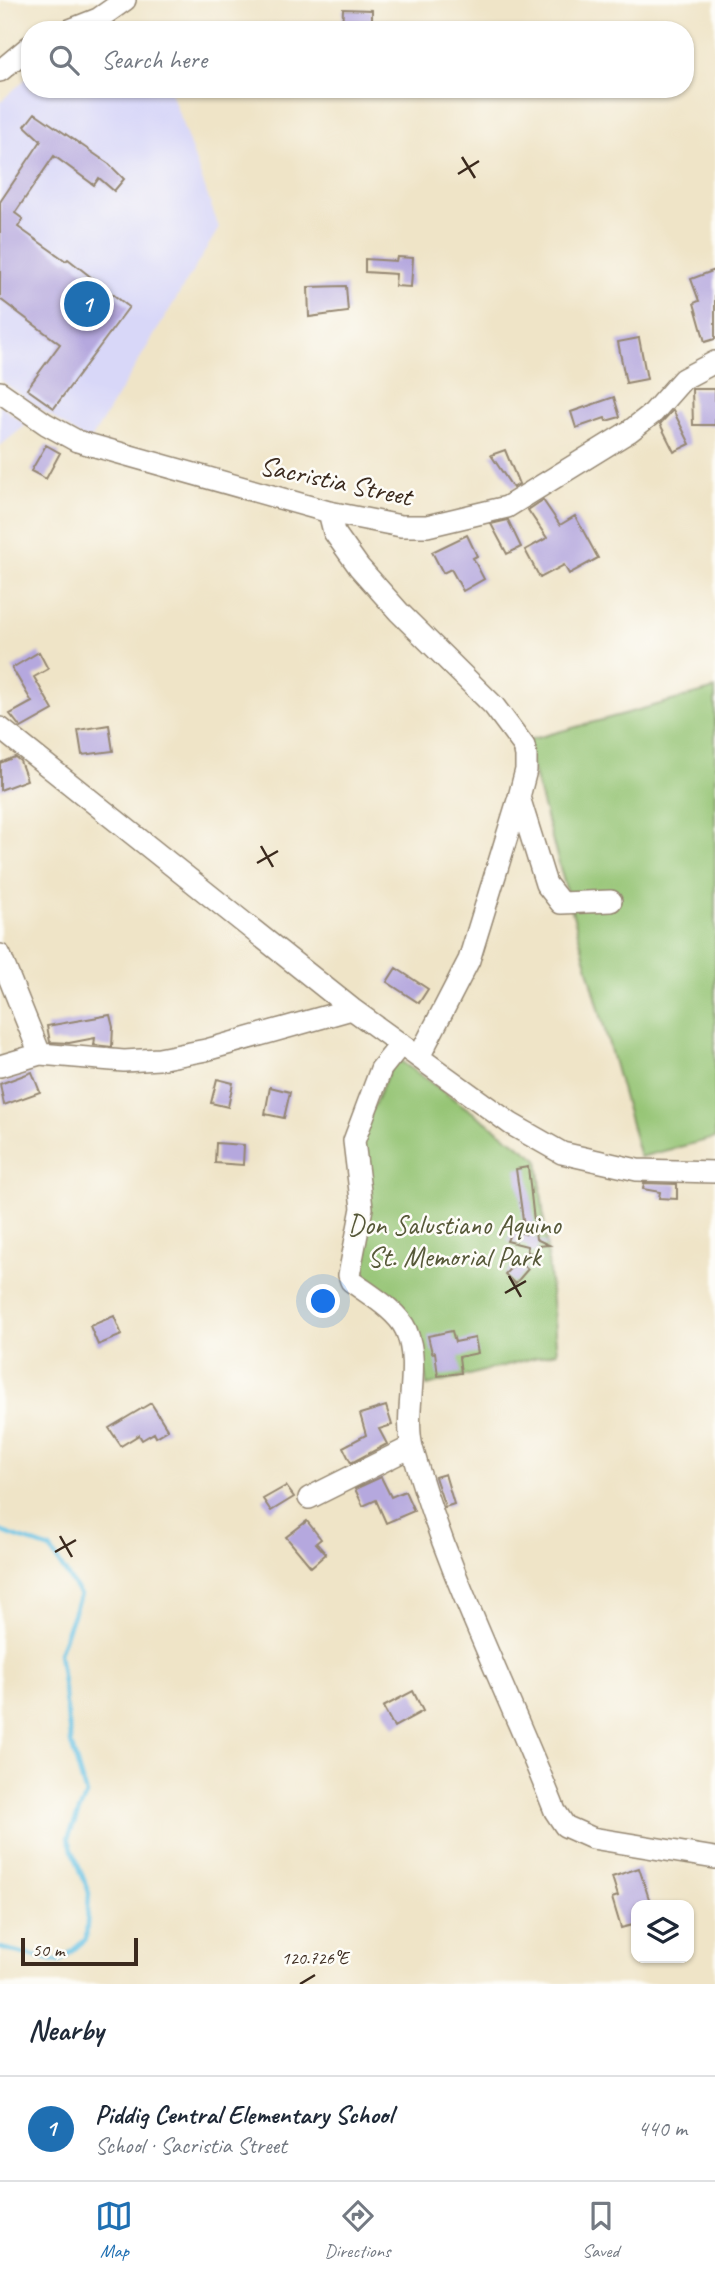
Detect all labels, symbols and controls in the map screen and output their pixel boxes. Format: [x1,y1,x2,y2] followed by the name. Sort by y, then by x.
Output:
[21,21,694,98] search box
[45,41,83,79] icon: search
[101,43,207,76] text: Search here
[64,278,110,330] pin: 1
[257,447,418,514] street label: Sacristia Street
[347,1207,563,1274] park label: Don Salustiano Aquino St. Memorial Park
[306,1284,340,1318] your location
[631,1900,694,1963] map controls
[631,1900,694,1963] button: layers
[21,1935,138,1967] scale bar
[32,1938,64,1962] text: 50 m
[282,1947,351,1969] text: 120.726°E
[28,2011,104,2049] text: Nearby
[95,2098,393,2131] text: Piddig Central Elementary School
[46,2114,56,2143] text: 1
[638,2114,687,2143] text: 440 m
[95,2131,287,2160] text: School · Sacristia Street
[95,2197,133,2263] tab: Map
[324,2197,391,2263] tab: Directions
[582,2197,620,2263] tab: Saved

